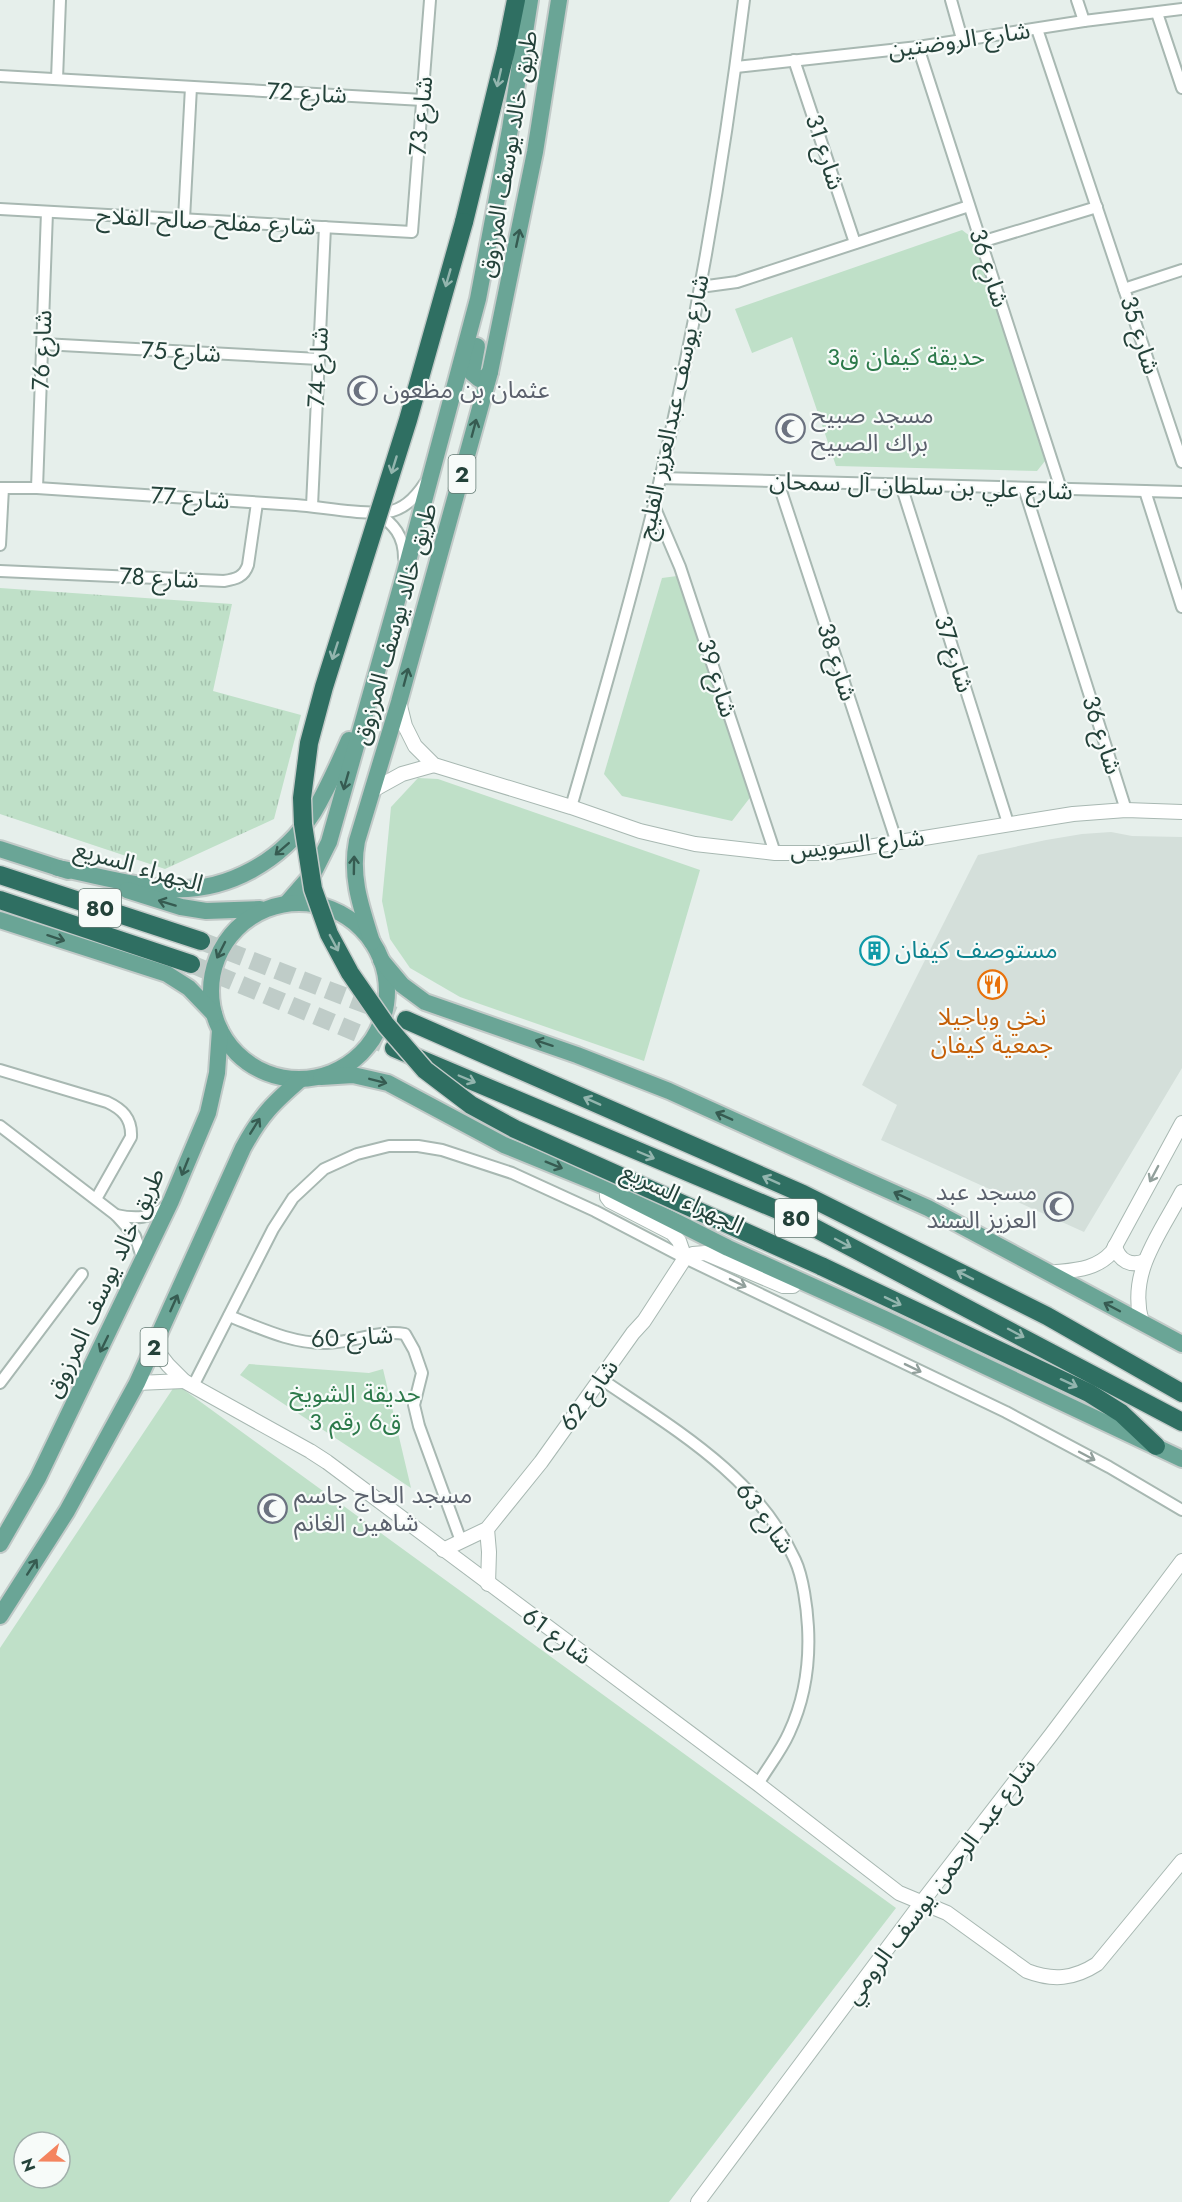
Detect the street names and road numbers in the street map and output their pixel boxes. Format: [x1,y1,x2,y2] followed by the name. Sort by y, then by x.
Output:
[886,12,1032,67] street label: شارع الروضتين
[469,28,546,280] street label: طريق خالد يوسف المرزوق
[266,73,348,112] street label: شارع 72
[400,75,441,157] street label: شارع 73
[797,109,854,194] street label: شارع 31
[95,197,317,244] street label: شارع مفلح صالح الفلاح
[960,224,1019,312] street label: شارع 36
[627,271,718,543] street label: شارع يوسف عبدالعزيز الفليج
[1111,291,1170,379] street label: شارع 35
[23,309,60,391] street label: شارع 76
[298,326,337,408] street label: شارع 74
[140,332,222,371] street label: شارع 75
[448,455,476,493] road number: 2
[768,463,1073,510] street label: شارع علي بن سلطان آل سمحان
[149,477,231,518] street label: شارع 77
[343,499,446,749] street label: طريق خالد يوسف المرزوق
[118,558,200,597] street label: شارع 78
[926,611,983,697] street label: شارع 37
[808,618,867,705] street label: شارع 38
[688,634,747,722] street label: 39 شارع
[1073,691,1132,779] street label: شارع 36
[788,819,926,868] street label: شارع السويس
[71,830,207,901] street label: الجهراء السريع
[79,889,121,927] road number: 80
[616,1153,750,1242] street label: الجهراء السريع
[36,1162,173,1404] street label: طريق خالد يوسف المرزوق
[775,1199,817,1237] road number: 80
[310,1317,394,1356] street label: شارع 60
[140,1328,168,1366] road number: 2
[550,1351,627,1438] street label: شارع 62
[727,1475,803,1561] street label: شارع 63
[515,1598,599,1673] street label: شارع 61
[835,1750,1045,2012] street label: شارع عبد الرحمن يوسف الرومي

